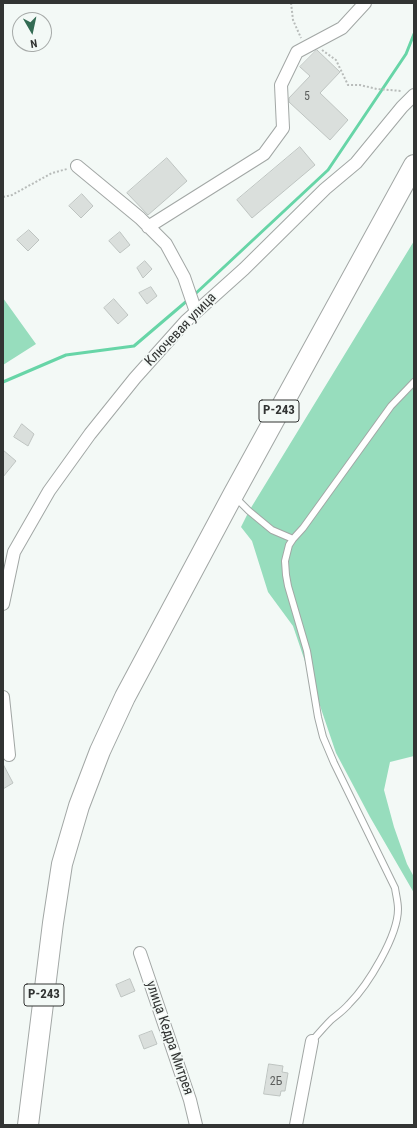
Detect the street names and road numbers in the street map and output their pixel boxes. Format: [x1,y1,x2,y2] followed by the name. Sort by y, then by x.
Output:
[142,290,220,370] street label: Ключевая улица
[259,400,299,422] road number: Р-243
[142,979,196,1097] street label: улица Кедра Митрея
[24,984,64,1006] road number: Р-243

